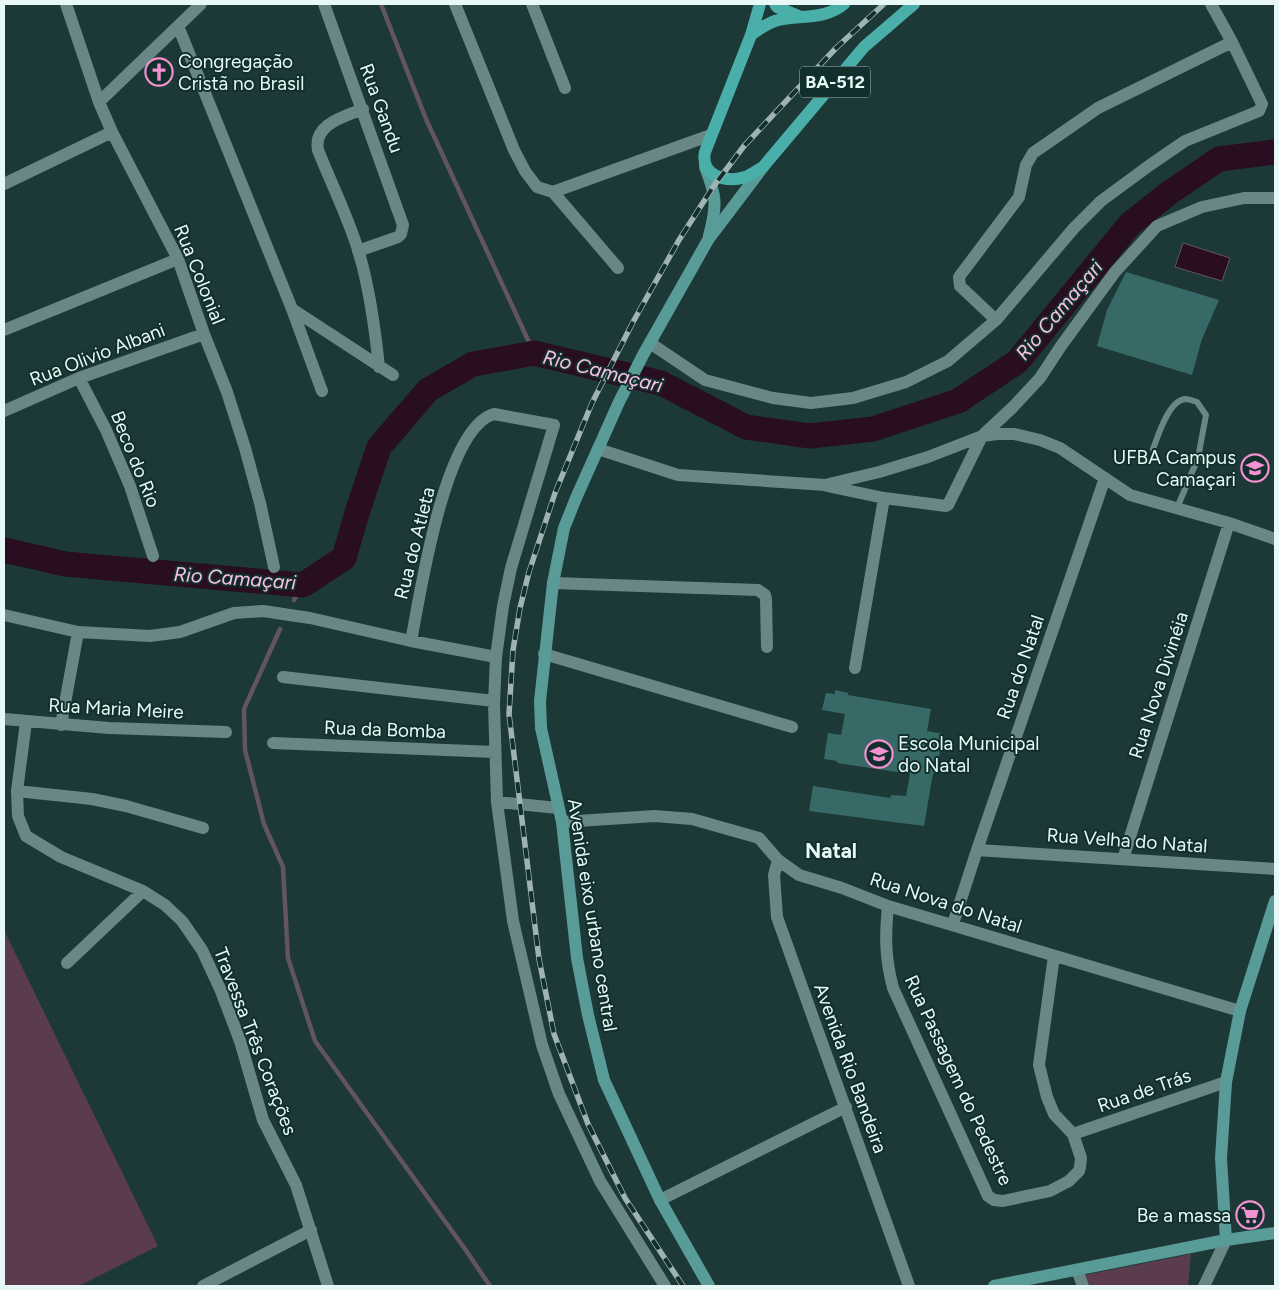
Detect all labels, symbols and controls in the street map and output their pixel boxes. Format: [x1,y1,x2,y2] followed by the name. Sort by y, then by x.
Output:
[178,50,304,95] place label: Congregação Cristã no Brasil
[144,57,174,87] church icon: Congregação Cristã no Brasil
[355,60,408,156] street label: Rua Gandu
[800,66,870,98] road number: BA-512
[169,221,230,327] street label: Rua Colonial
[1010,255,1108,365] water label: Rio Camaçari
[26,318,168,391] street label: Rua Olivio Albani
[541,345,666,398] water label: Rio Camaçari
[106,408,165,511] street label: Beco do Rio
[1113,446,1236,491] place label: UFBA Campus Camaçari
[1240,453,1270,483] school or university icon: UFBA Campus Camaçari
[389,484,440,602] street label: Rua do Atleta
[173,562,297,594] water label: Rio Camaçari
[1124,609,1193,762] street label: Rua Nova Divinéia
[992,612,1049,723] street label: Rua do Natal
[48,693,184,724] street label: Rua Maria Meire
[324,716,446,743] street label: Rua da Bomba
[898,732,1039,777] place label: Escola Municipal do Natal
[864,739,894,769] school or university icon: Escola Municipal do Natal
[563,797,622,1033] street label: Avenida eixo urbano central
[1046,823,1208,858] street label: Rua Velha do Natal
[805,838,857,863] district label: Natal
[867,867,1025,938] street label: Rua Nova do Natal
[209,944,302,1138] street label: Travessa Três Corações
[900,971,1017,1189] street label: Rua Passagem do Pedestre
[809,980,892,1156] street label: Avenida Rio Bandeira
[1094,1064,1194,1117] street label: Rua de Trás
[1235,1200,1265,1230] supermarket icon: Be a massa
[1137,1204,1231,1227] place label: Be a massa

